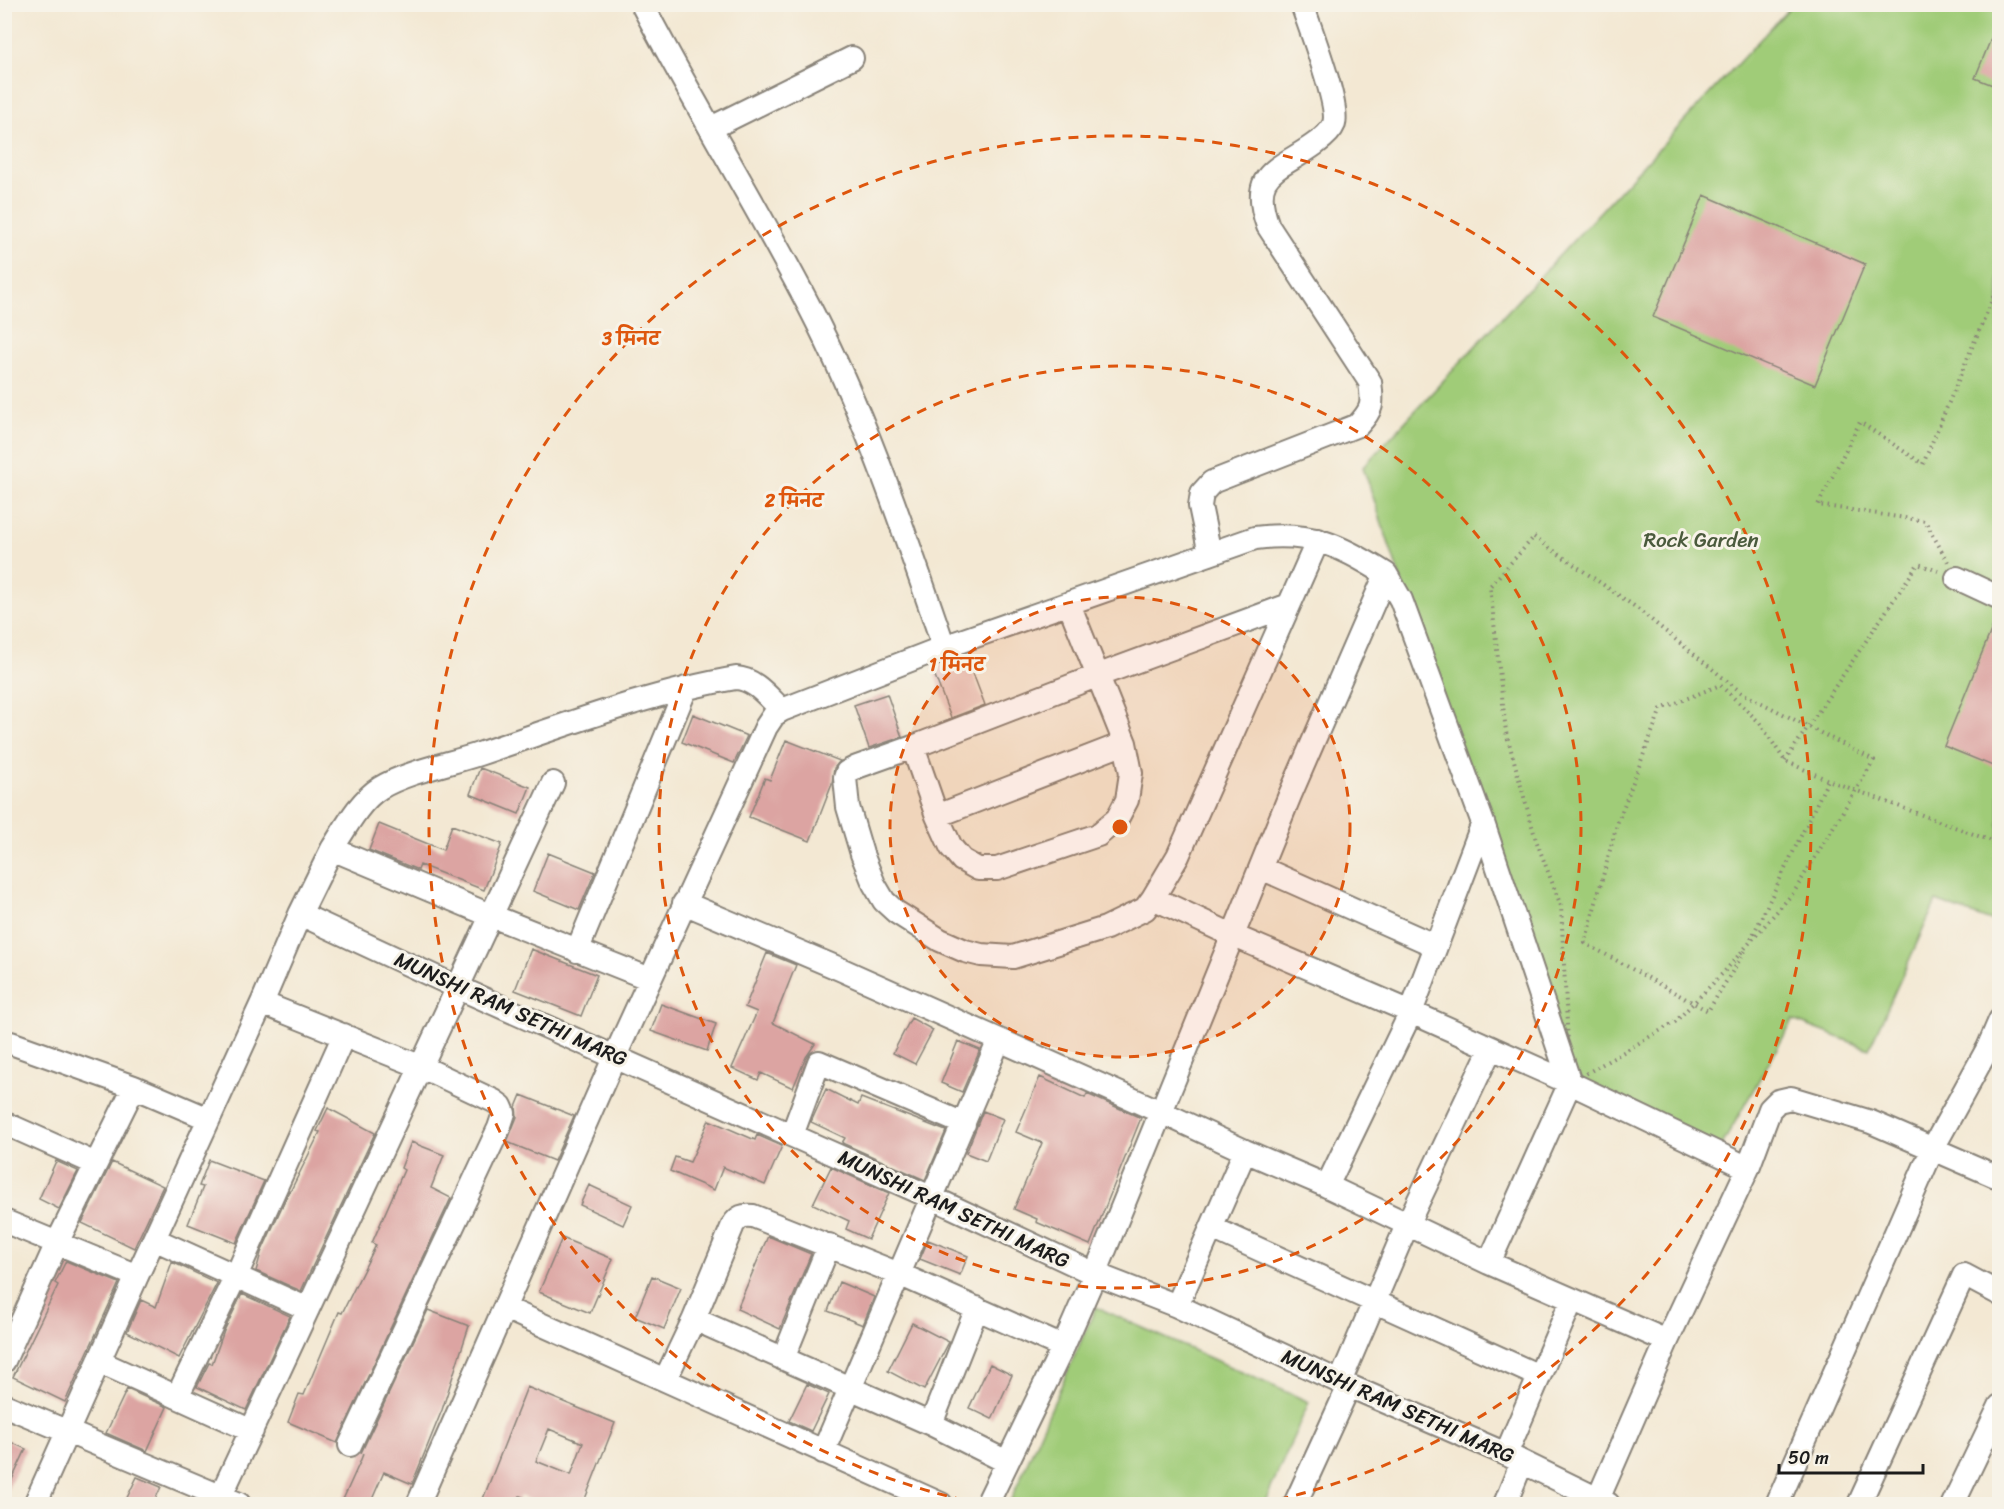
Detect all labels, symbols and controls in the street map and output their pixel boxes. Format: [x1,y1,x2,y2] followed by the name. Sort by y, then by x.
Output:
[601,323,662,355] text: 3 मिनट
[764,485,826,517] text: 2 मिनट
[1643,521,1759,559] park label: Rock Garden
[929,649,987,681] text: 1 मिनट
[1110,817,1130,837] centre of rings
[388,940,634,1078] street label: MUNSHI RAM SETHI MARG
[832,1139,1076,1279] street label: MUNSHI RAM SETHI MARG
[1275,1337,1521,1475] street label: MUNSHI RAM SETHI MARG
[1779,1437,1923,1475] scale bar
[1788,1442,1829,1474] text: 50 m

